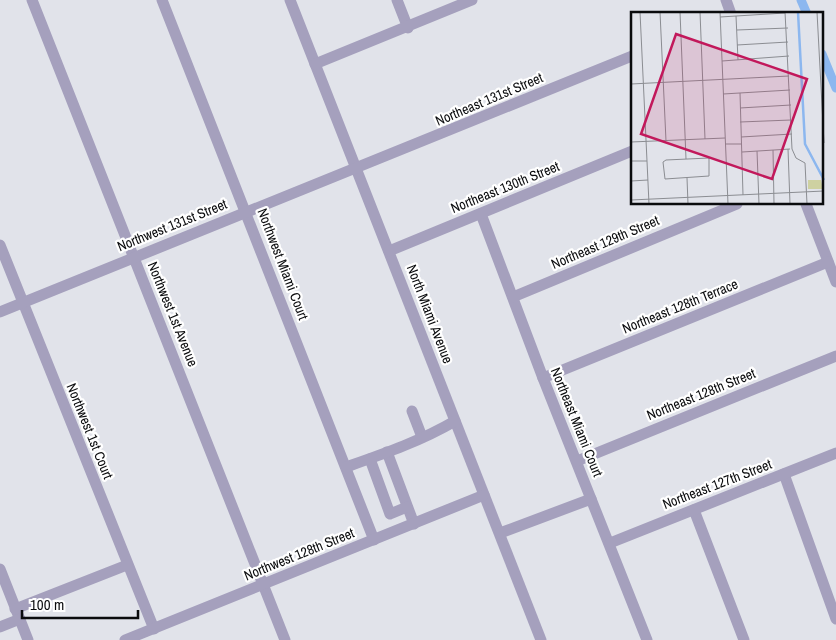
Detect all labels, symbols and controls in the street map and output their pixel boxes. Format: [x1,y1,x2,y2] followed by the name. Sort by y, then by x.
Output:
[631,12,824,205] inset map
[433,68,545,130] street label: Northeast 131st Street
[448,157,562,217] street label: Northeast 130th Street
[114,195,230,255] street label: Northwest 131st Street
[253,206,313,322] street label: Northwest Miami Court
[548,211,662,273] street label: Northeast 129th Street
[144,259,202,369] street label: Northwest 1st Avenue
[403,262,457,366] street label: North Miami Avenue
[620,275,740,337] street label: Northeast 128th Terrace
[644,364,758,424] street label: Northeast 128th Street
[547,365,607,479] street label: Northeast Miami Court
[63,381,117,481] street label: Northwest 1st Court
[660,455,774,513] street label: Northeast 127th Street
[241,524,357,584] street label: Northwest 128th Street
[22,588,139,620] scale bar
[30,594,64,615] text: 100 m

